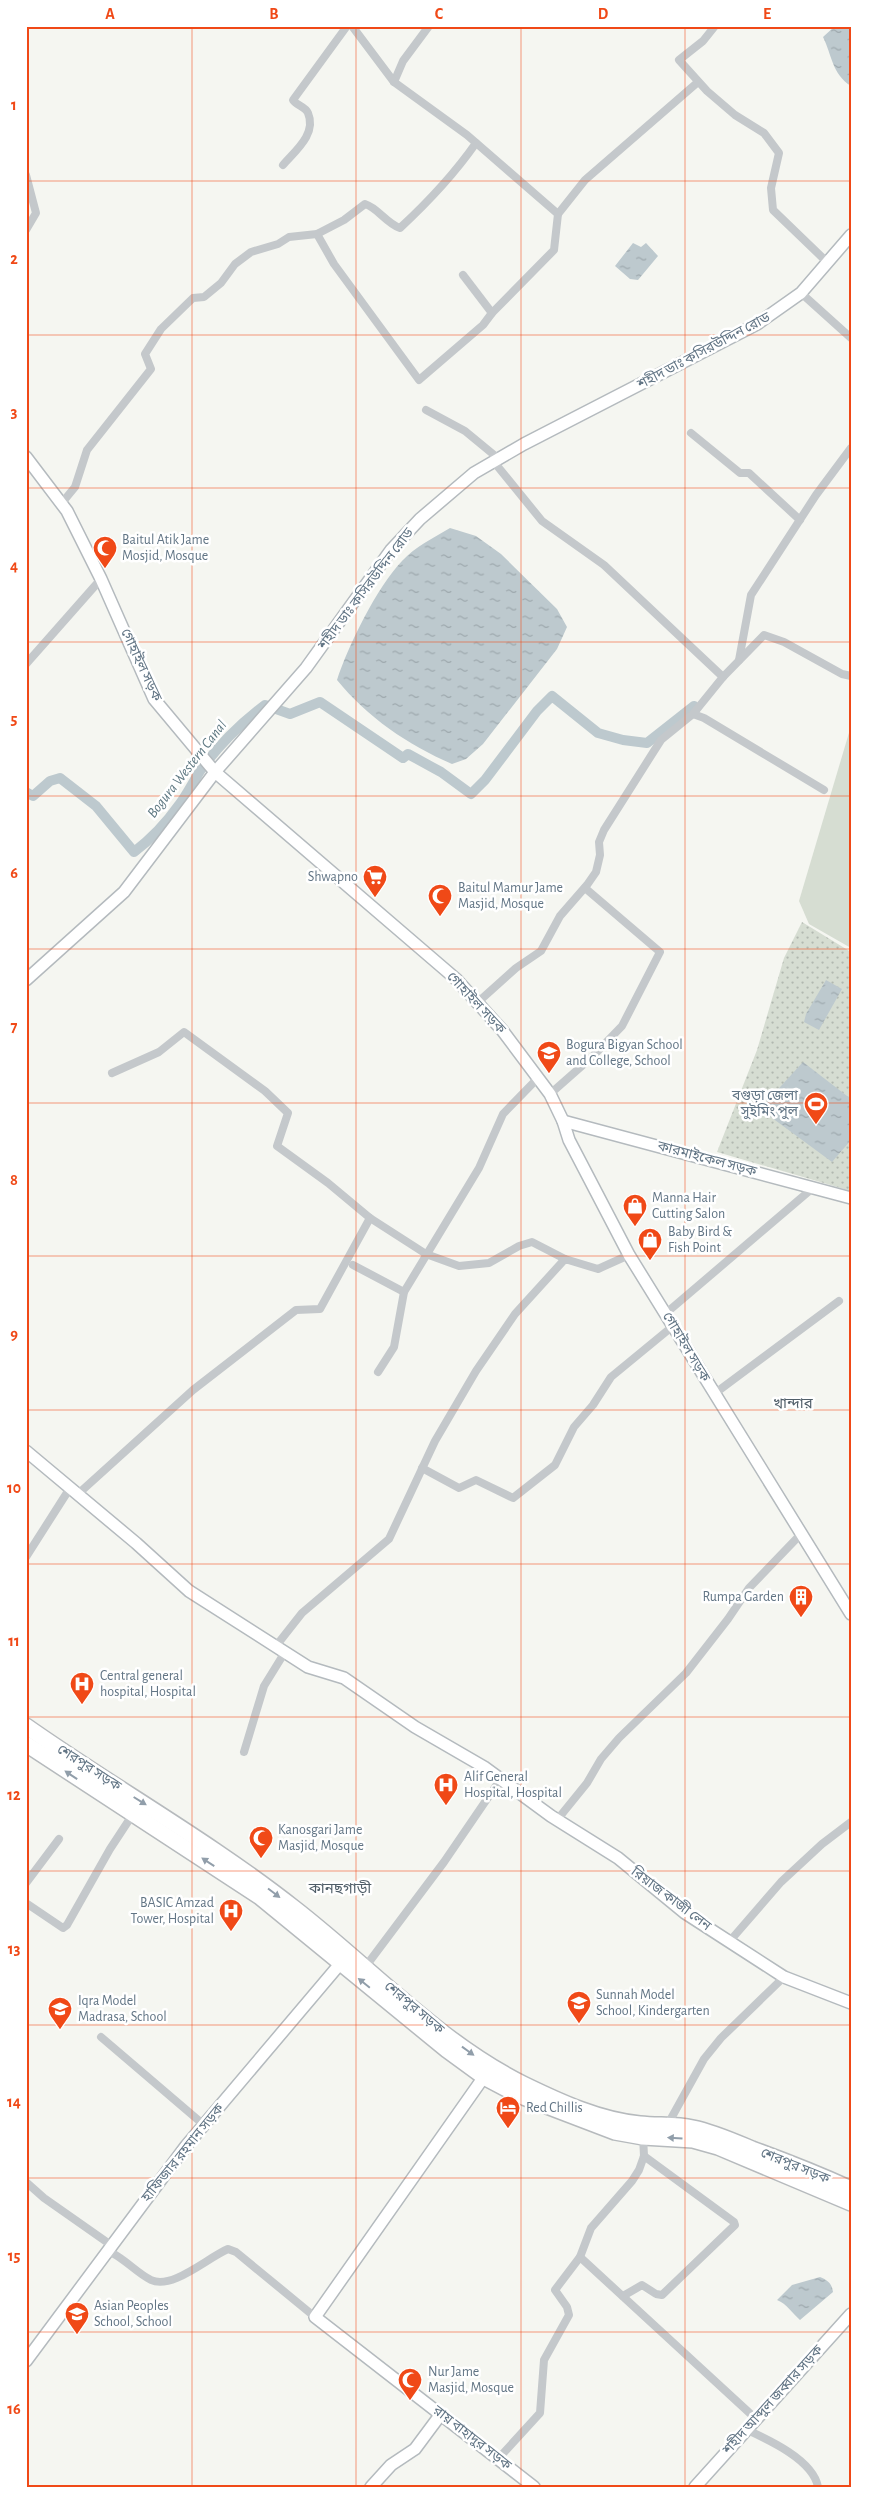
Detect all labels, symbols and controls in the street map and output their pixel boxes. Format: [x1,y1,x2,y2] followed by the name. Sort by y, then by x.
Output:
[105,6,115,22] text: A
[269,6,279,22] text: B
[435,6,444,22] text: C
[598,6,609,22] text: D
[763,6,771,22] text: E
[11,97,17,113] text: 1
[10,251,18,267] text: 2
[634,308,773,392] street label: শহীদ ডাঃ কসিরউদ্দিন রোড
[11,404,18,420] text: 3
[314,524,417,653] street label: শহীদ ডাঃ কসিরউদ্দিন রোড
[122,533,209,563] place label: Baitul Atik Jame Mosjid, Mosque
[92,535,118,569] mosque icon: Baitul Atik Jame Mosjid, Mosque
[10,558,18,574] text: 4
[118,626,166,704] street label: গোহাইল সড়ক
[11,711,18,727] text: 5
[144,717,230,820] water label: Bogura Western Canal
[362,864,388,898] supermarket icon: Shwapno
[10,865,18,881] text: 6
[308,870,358,884] place label: Shwapno
[458,881,563,911] place label: Baitul Mamur Jame Masjid, Mosque
[427,883,453,917] mosque icon: Baitul Mamur Jame Masjid, Mosque
[444,968,510,1037] street label: গোহাইল সড়ক
[11,1019,18,1035] text: 7
[566,1038,683,1068] place label: Bogura Bigyan School and College, School
[536,1040,562,1074] school or university icon: Bogura Bigyan School and College, School
[731,1089,799,1120] place label: বগুড়া জেলা সুইমিং পুল
[803,1091,829,1125] sports icon: বগুড়া জেলা সুইমিং পুল
[655,1137,759,1179] street label: কারমাইকেল সড়ক
[10,1172,18,1188] text: 8
[652,1191,725,1221] place label: Manna Hair Cutting Salon
[622,1193,648,1227] shop icon: Manna Hair Cutting Salon
[668,1225,732,1255] place label: Baby Bird & Fish Point
[637,1227,663,1261] shop icon: Baby Bird & Fish Point
[660,1309,714,1385] street label: গোহাইল সড়ক
[10,1326,18,1342] text: 9
[773,1396,814,1411] district label: খান্দার
[7,1480,21,1496] text: 10
[788,1584,814,1618] building icon: Rumpa Garden
[702,1590,784,1604] place label: Rumpa Garden
[8,1633,20,1649] text: 11
[100,1669,196,1699] place label: Central general hospital, Hospital
[69,1671,95,1705] hospital icon: Central general hospital, Hospital
[54,1742,124,1795] street label: শেরপুর সড়ক
[64,1770,78,1780] one-way arrow
[464,1770,562,1800] place label: Alif General Hospital, Hospital
[433,1772,459,1806] hospital icon: Alif General Hospital, Hospital
[7,1787,21,1803] text: 12
[133,1797,146,1806] one-way arrow
[278,1823,364,1853] place label: Kanosgari Jame Masjid, Mosque
[248,1825,274,1859] mosque icon: Kanosgari Jame Masjid, Mosque
[202,1857,215,1867] one-way arrow
[628,1862,715,1934] street label: রিয়াজ কাজী লেন
[308,1880,372,1896] district label: কানছগাড়ী
[267,1887,280,1898] one-way arrow
[131,1896,214,1926] place label: BASIC Amzad Tower, Hospital
[218,1898,244,1932] hospital icon: BASIC Amzad Tower, Hospital
[8,1941,20,1957] text: 13
[358,1977,371,1988] one-way arrow
[381,1979,447,2038] street label: শেরপুর সড়ক
[596,1988,710,2018] place label: Sunnah Model School, Kindergarten
[566,1990,592,2024] school or university icon: Sunnah Model School, Kindergarten
[78,1994,167,2024] place label: Iqra Model Madrasa, School
[47,1996,73,2030] school or university icon: Iqra Model Madrasa, School
[461,2046,475,2056] one-way arrow
[7,2094,21,2110] text: 14
[495,2095,521,2129] hotel icon: Red Chillis
[137,2099,227,2206] street label: হাফিজার রহমান সড়ক
[526,2101,583,2115] place label: Red Chillis
[666,2134,682,2142] one-way arrow
[758,2146,832,2187] street label: শেরপুর সড়ক
[8,2248,20,2264] text: 15
[94,2299,172,2329] place label: Asian Peoples School, School
[64,2301,90,2335] school or university icon: Asian Peoples School, School
[718,2341,826,2458] street label: শহীদ আব্দুল জব্বার সড়ক
[428,2365,514,2395] place label: Nur Jame Masjid, Mosque
[397,2367,423,2401] mosque icon: Nur Jame Masjid, Mosque
[7,2401,21,2417] text: 16
[430,2403,514,2473] street label: রায় বাহাদুর সড়ক

